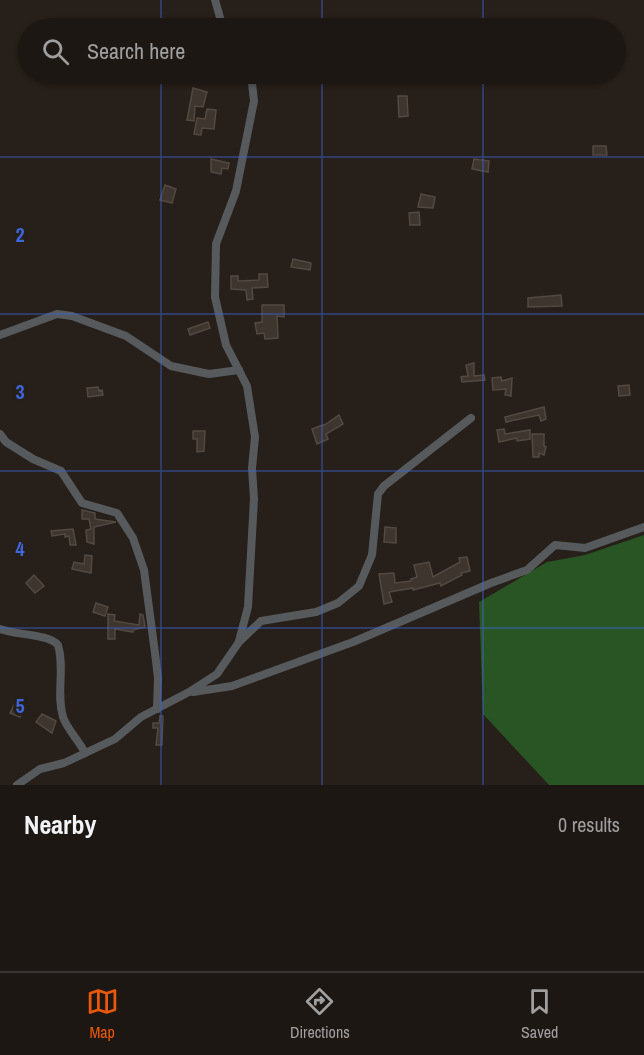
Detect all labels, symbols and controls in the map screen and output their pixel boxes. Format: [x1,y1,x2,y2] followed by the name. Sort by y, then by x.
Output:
[18,18,626,84] search box
[39,35,72,68] icon: search
[87,36,185,66] text: Search here
[15,221,25,248] text: 2
[15,378,25,405] text: 3
[15,535,25,562] text: 4
[15,692,25,719] text: 5
[24,807,96,842] text: Nearby
[558,811,620,838] text: 0 results
[86,985,119,1043] tab: Map
[290,985,350,1043] tab: Directions
[521,985,558,1043] tab: Saved

